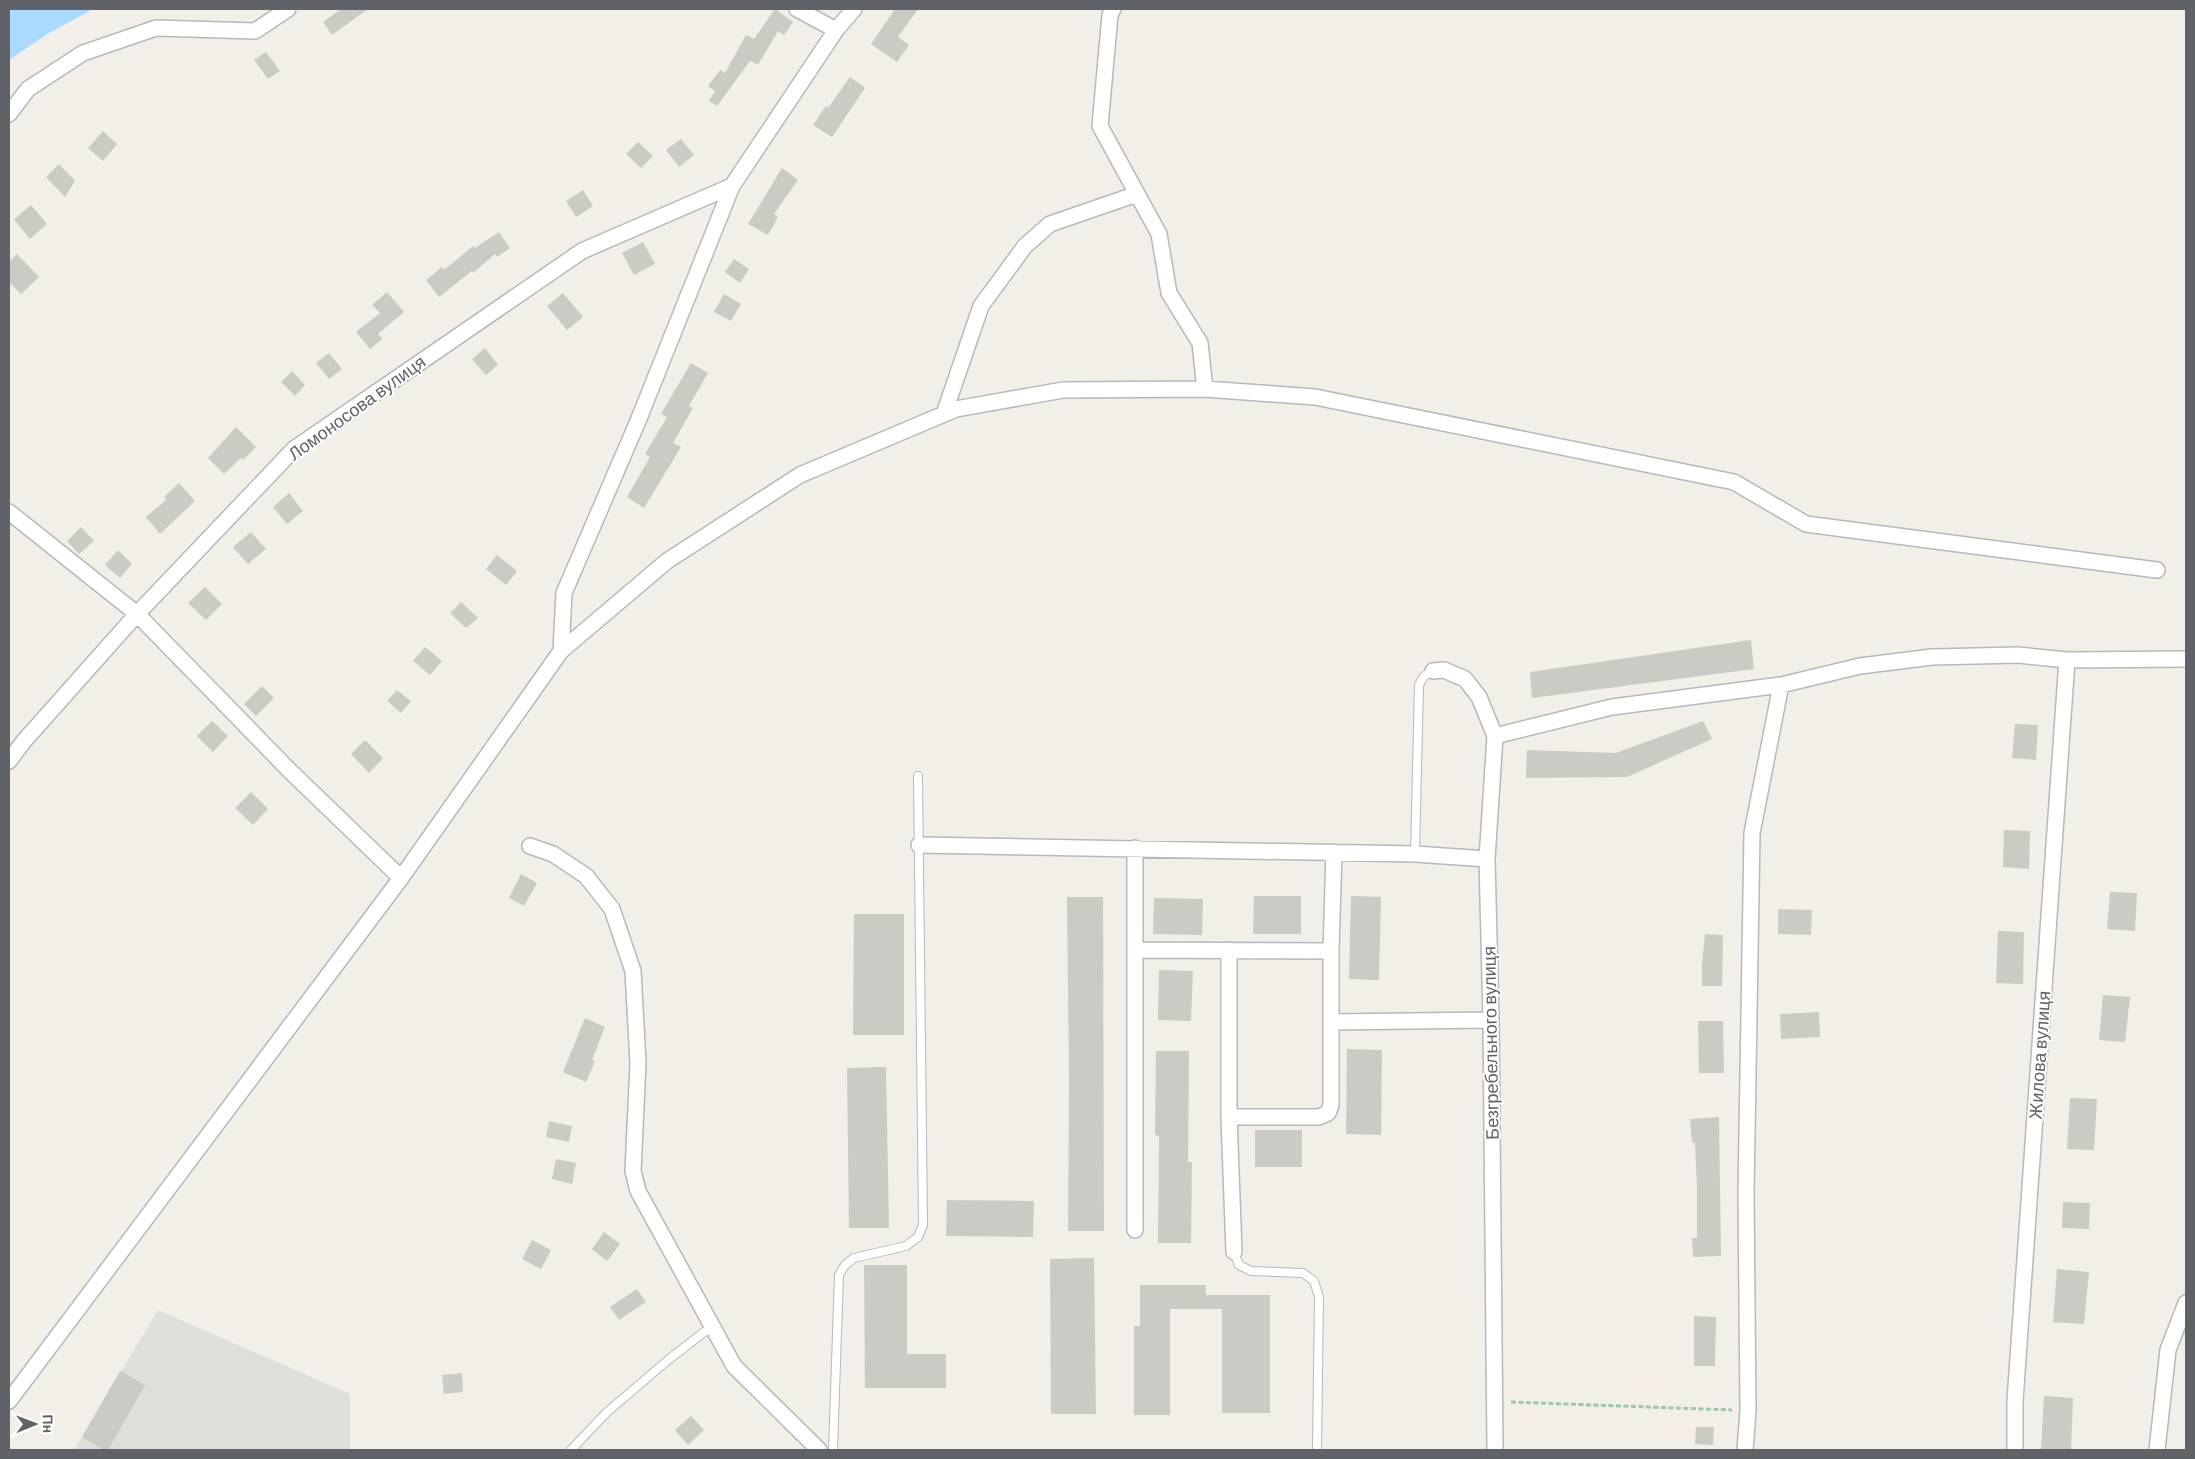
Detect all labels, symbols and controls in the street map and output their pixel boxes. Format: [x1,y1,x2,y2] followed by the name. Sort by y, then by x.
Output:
[283,350,430,465] street label: Ломоносова вулиця
[1477,946,1503,1140] street label: Безгребельного вулиця
[2024,990,2054,1120] street label: Жилова вулиця
[10,1399,60,1449] north arrow
[40,1414,57,1433] text: Пн

